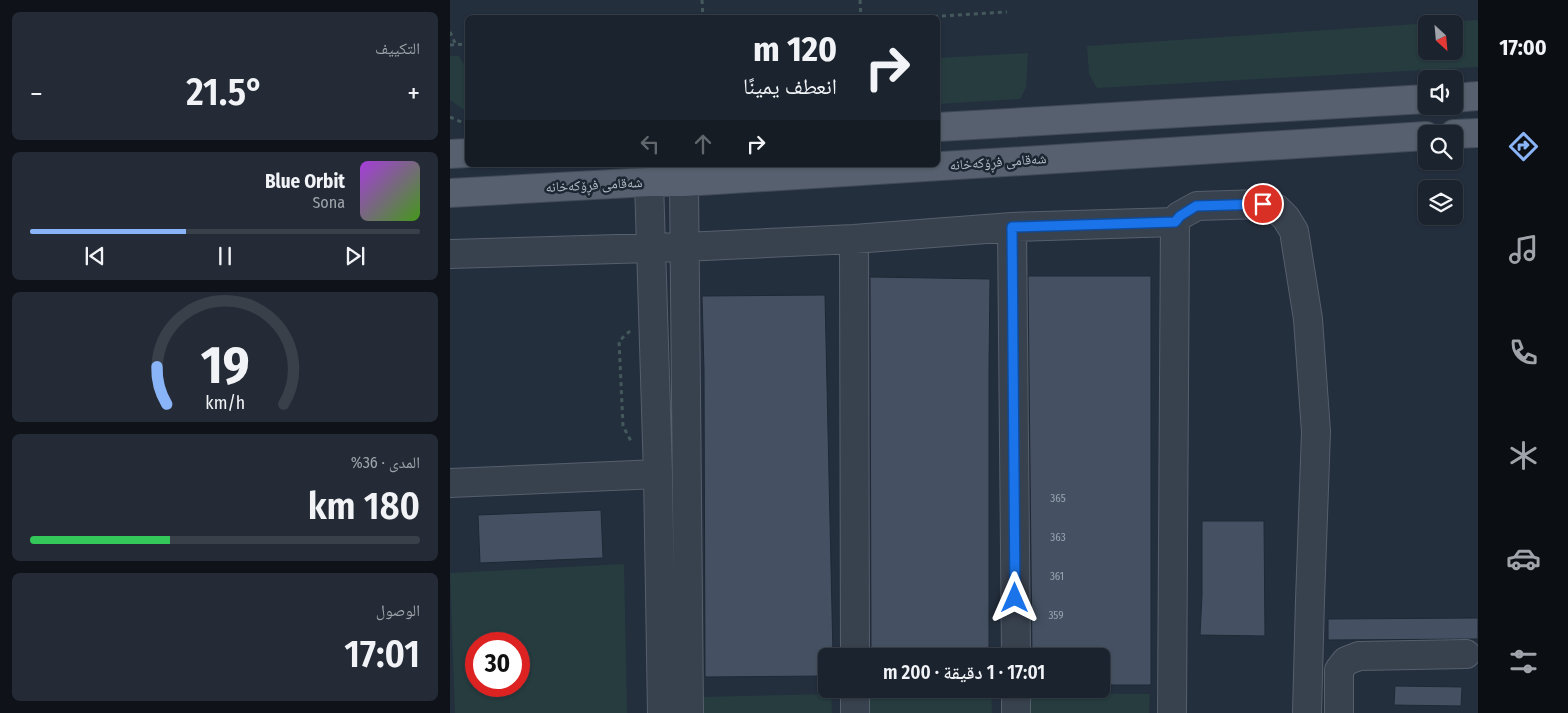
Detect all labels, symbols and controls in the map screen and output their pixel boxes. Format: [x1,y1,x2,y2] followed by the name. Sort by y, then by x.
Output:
[1418,15,1462,60] north arrow
[1418,15,1463,225] map controls
[753,28,837,70] text: 120 m
[1499,34,1547,61] text: 17:00
[855,35,920,100] icon: right
[375,39,420,58] text: التكييف
[186,69,264,115] text: 21.5°
[1418,70,1463,115] button: sound
[743,73,837,100] text: انعطف يمينًا
[30,77,43,110] text: −
[407,77,420,110] text: +
[1418,125,1463,170] button: search
[1506,129,1541,164] icon: directions
[636,130,664,158] icon: left
[689,130,717,158] icon: ahead
[742,130,770,158] icon: right
[949,150,1047,177] street label: شەقامی فڕۆکەخانە
[265,170,345,193] text: Blue Orbit
[545,174,643,199] street label: شەقامی فڕۆکەخانە
[1418,180,1463,225] button: layers
[1242,183,1284,225] pin
[1249,190,1277,218] icon: arrive
[312,193,345,212] text: Sona
[1506,232,1541,267] icon: music
[81,242,109,270] icon: previous
[211,242,239,270] icon: pause
[341,242,369,270] icon: next
[201,334,249,397] text: 19
[1506,335,1541,370] icon: phone
[205,392,245,414] text: km/h
[1506,438,1541,473] icon: climate
[351,453,420,472] text: المدى · 36%
[308,483,420,529] text: 180 km
[1050,492,1066,505] house number: 365
[1050,531,1066,544] house number: 363
[1506,541,1541,576] icon: car
[1050,570,1064,583] house number: 361
[988,571,1040,623] position arrow
[376,601,420,620] text: الوصول
[1048,609,1064,622] house number: 359
[344,631,420,677] text: 17:01
[465,632,530,697] speed limit sign: 30
[1506,644,1541,679] icon: filters
[883,661,1045,684] text: 17:01 · 1 دقيقة · 200 m

